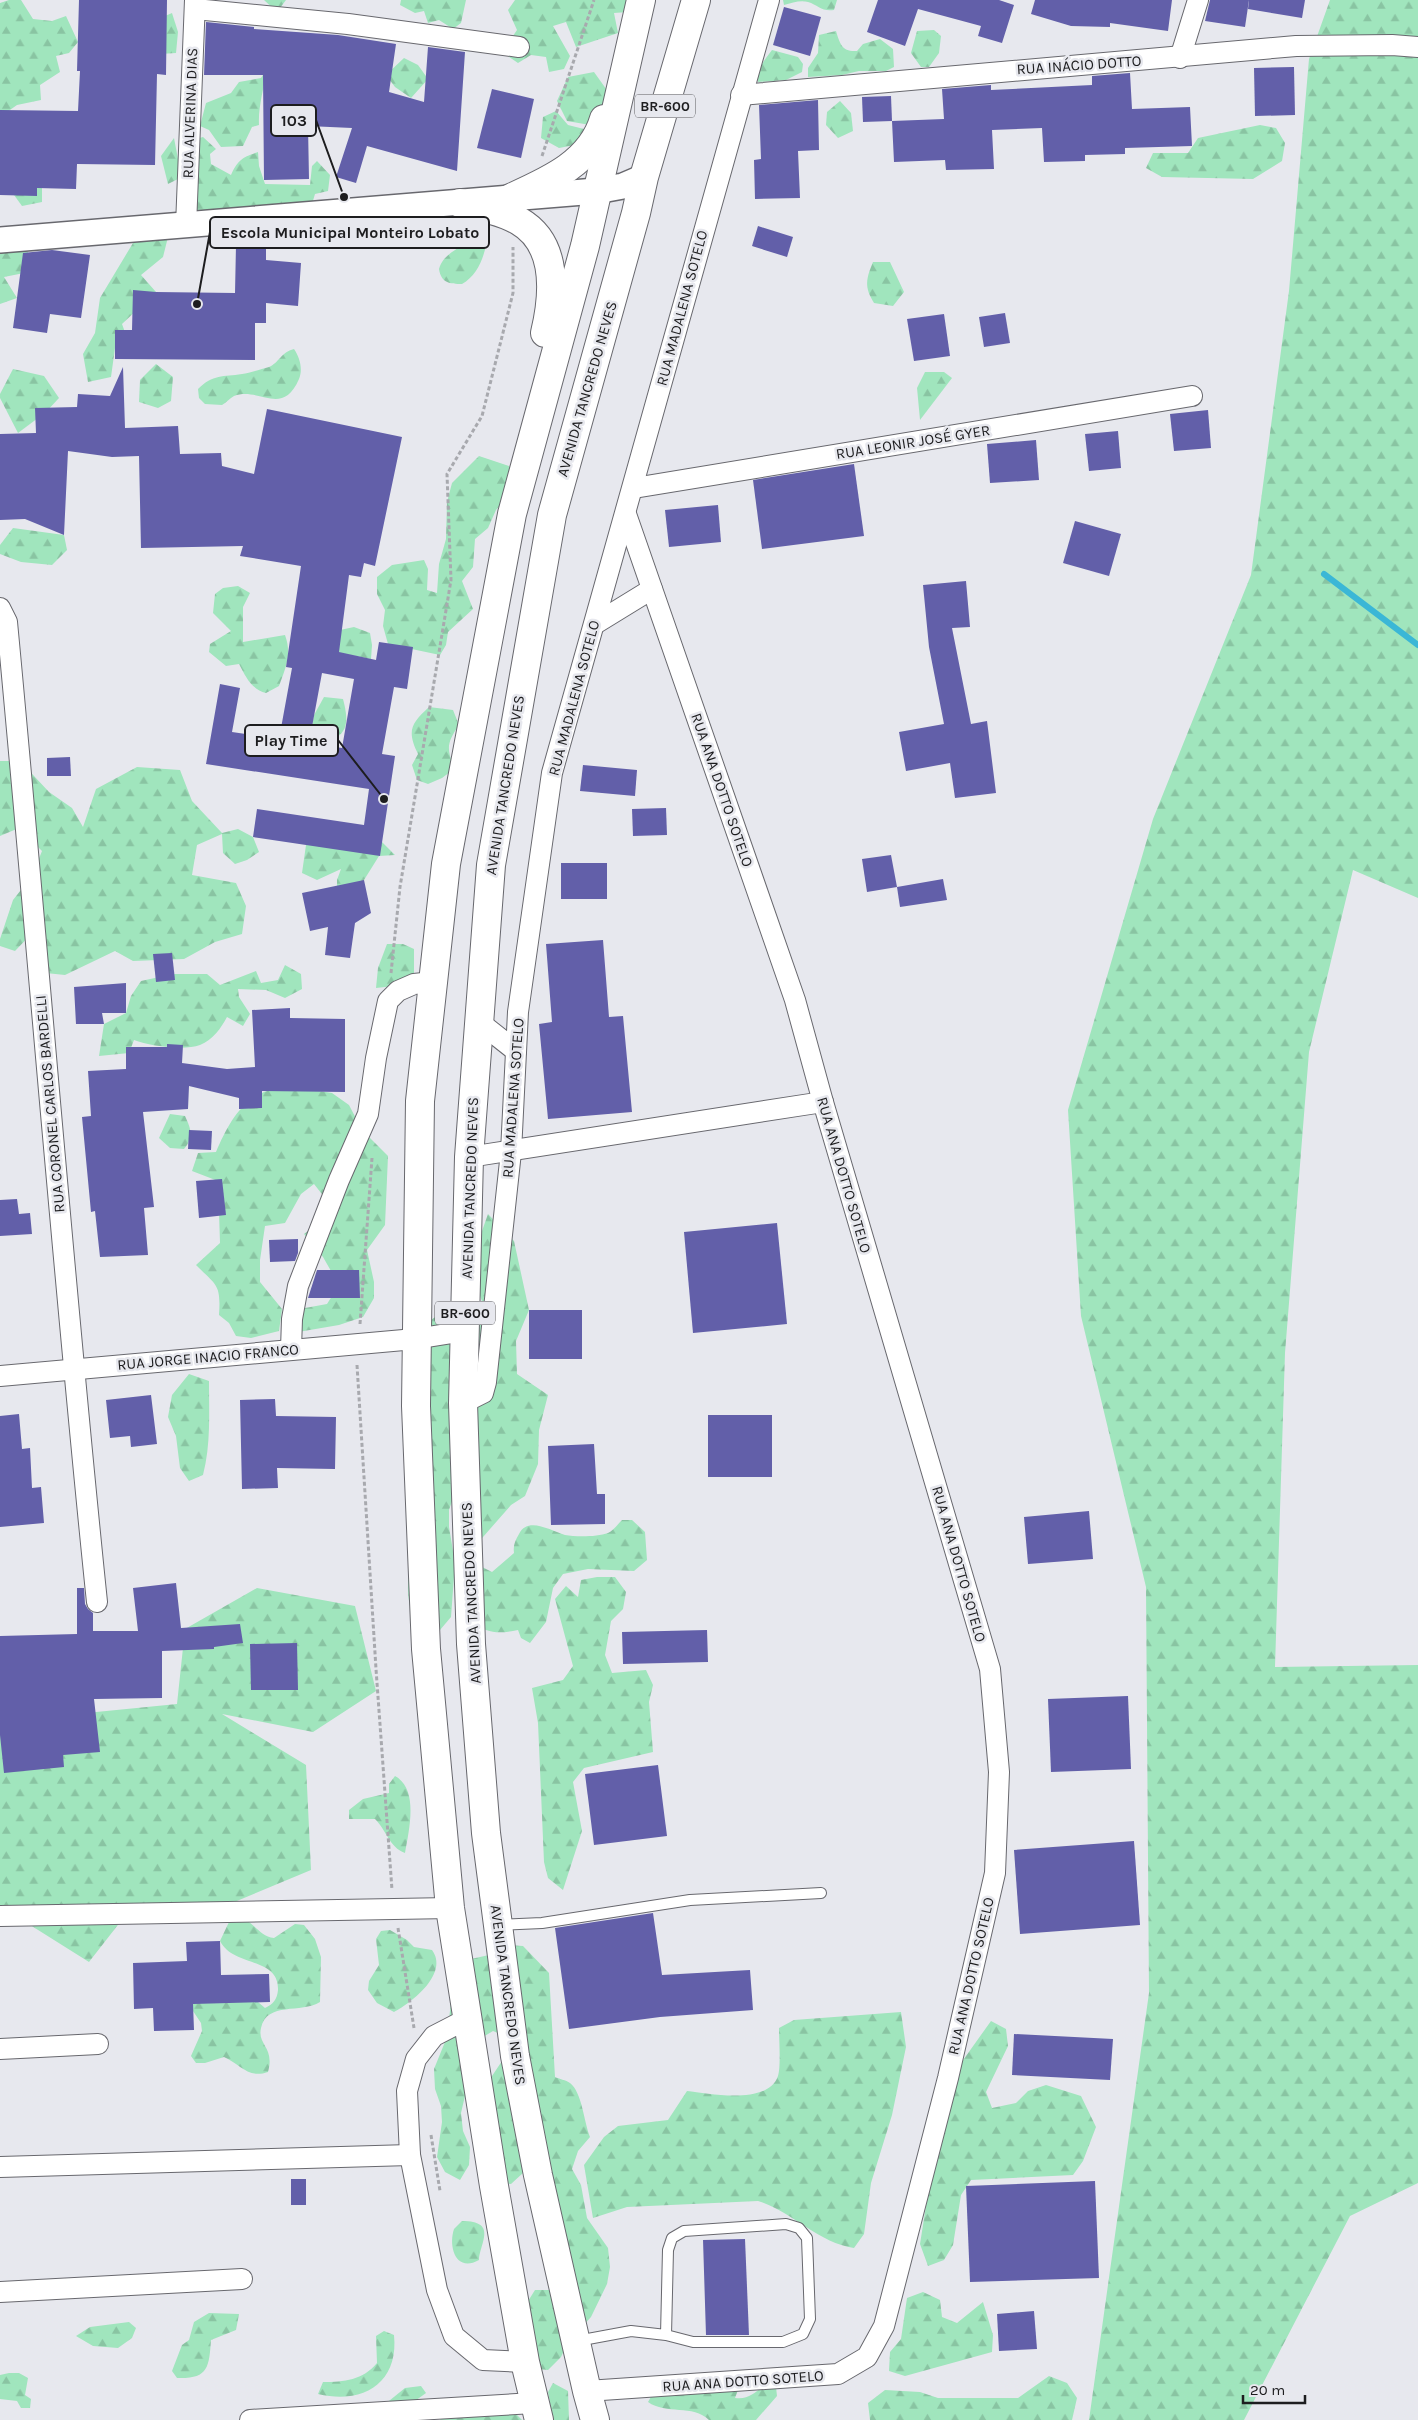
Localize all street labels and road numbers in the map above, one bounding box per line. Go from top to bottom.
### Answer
street label: RUA ALVERINA DIAS [179,47,201,179]
street label: RUA INÁCIO DOTTO [1016,52,1142,78]
road number: BR-600 [635,94,695,118]
street label: RUA MADALENA SOTELO [653,228,711,388]
street label: AVENIDA TANCREDO NEVES [553,299,621,479]
street label: RUA LEONIR JOSÉ GYER [835,421,991,463]
street label: RUA MADALENA SOTELO [545,618,603,778]
street label: AVENIDA TANCREDO NEVES [482,694,528,876]
street label: RUA ANA DOTTO SOTELO [687,711,757,869]
street label: RUA CORONEL CARLOS BARDELLI [32,995,68,1213]
street label: RUA MADALENA SOTELO [498,1017,528,1179]
street label: RUA ANA DOTTO SOTELO [813,1095,875,1255]
street label: AVENIDA TANCREDO NEVES [458,1097,482,1279]
road number: BR-600 [435,1302,495,1325]
street label: RUA JORGE INACIO FRANCO [116,1340,300,1374]
street label: RUA ANA DOTTO SOTELO [928,1484,990,1644]
street label: AVENIDA TANCREDO NEVES [457,1502,485,1684]
street label: RUA ANA DOTTO SOTELO [944,1895,998,2057]
street label: AVENIDA TANCREDO NEVES [486,1904,530,2086]
street label: RUA ANA DOTTO SOTELO [662,2366,824,2396]

